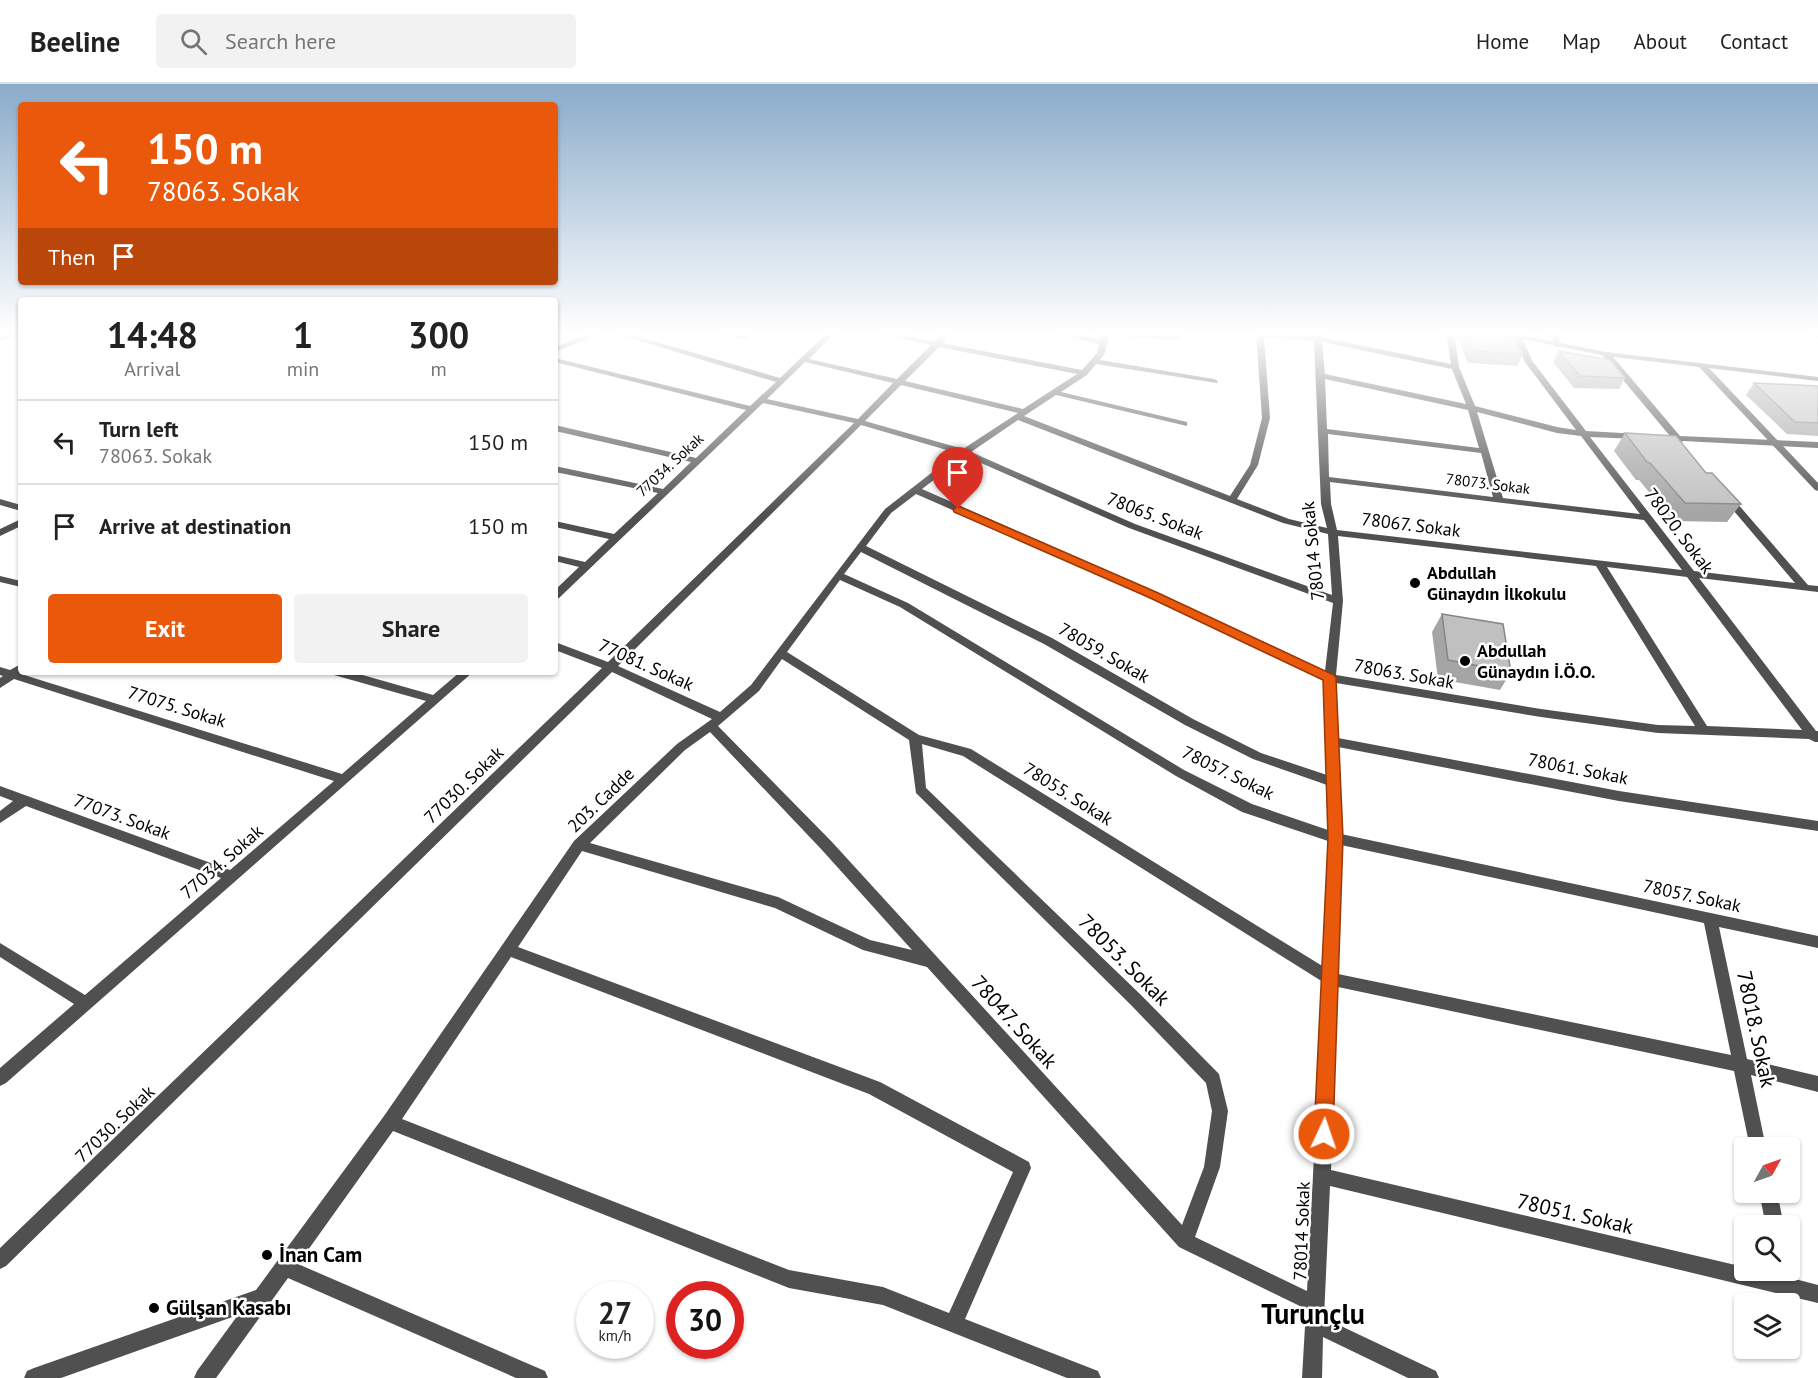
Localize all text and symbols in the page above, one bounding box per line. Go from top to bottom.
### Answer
search box [156,14,576,68]
text: Beeline [30,23,120,60]
icon: search [177,25,210,58]
text: Search here [225,27,336,55]
text: Home [1476,28,1529,55]
text: Map [1562,28,1601,55]
text: About [1634,28,1687,55]
text: Contact [1720,28,1788,55]
text: 150 m [147,121,263,176]
icon: left [48,126,126,204]
text: 78063. Sokak [147,174,300,208]
icon: arrive [107,240,140,273]
text: Then [48,243,95,271]
text: 14:48 [107,311,198,358]
text: 1 [293,311,313,358]
text: 300 [408,311,469,358]
text: Arrival [124,356,180,382]
text: min [287,356,319,382]
text: m [431,356,447,382]
text: Turn left [99,415,179,443]
icon: left [48,426,81,459]
text: 150 m [468,428,528,456]
street label: 77034. Sokak [632,428,708,500]
text: 78063. Sokak [99,443,212,469]
pin [932,447,983,509]
icon: arrive [941,456,974,489]
street label: 78073. Sokak [1445,469,1532,498]
street label: 78020. Sokak [1640,483,1719,579]
street label: 78065. Sokak [1104,487,1207,545]
street label: 78014 Sokak [1296,500,1329,602]
street label: 78067. Sokak [1360,507,1462,542]
icon: arrive [48,510,81,543]
text: Arrive at destination [99,512,291,540]
text: 150 m [468,512,528,540]
place label: Abdullah Günaydın İlkokulu [1427,561,1566,605]
marker: Abdullah Günaydın İlkokulu [1408,576,1422,590]
button: Exit [48,594,282,663]
button: Share [294,594,528,663]
street label: 78059. Sokak [1054,617,1154,688]
street label: 77081. Sokak [595,633,698,696]
place label: Abdullah Günaydın İ.Ö.O. [1477,639,1595,683]
street label: 78063. Sokak [1352,653,1457,694]
marker: Abdullah Günaydın İ.Ö.O. [1458,654,1472,668]
street label: 77075. Sokak [125,681,229,732]
street label: 78057. Sokak [1178,740,1278,805]
street label: 77030. Sokak [419,741,508,828]
street label: 78061. Sokak [1526,748,1631,790]
street label: 78055. Sokak [1019,757,1118,830]
street label: 203. Cadde [562,762,639,837]
street label: 77073. Sokak [70,788,174,845]
street label: 77034. Sokak [176,819,268,904]
street label: 78057. Sokak [1641,874,1744,917]
street label: 78053. Sokak [1073,908,1176,1011]
street label: 78018. Sokak [1731,968,1782,1090]
street label: 78047. Sokak [965,969,1063,1074]
street label: 77030. Sokak [70,1080,159,1167]
position arrow [1292,1102,1356,1166]
north arrow [1734,1137,1800,1203]
map controls [1734,1137,1800,1359]
street label: 78014 Sokak [1288,1181,1315,1281]
street label: 78051. Sokak [1514,1187,1636,1240]
button: search [1734,1215,1800,1281]
place label: İnan Cam [279,1241,362,1268]
marker: İnan Cam [260,1248,274,1262]
speed limit sign: 30 [666,1281,744,1359]
text: 27 [598,1293,632,1332]
button: layers [1734,1293,1800,1359]
place label: Gülşan Kasabı [166,1294,292,1321]
district label: Turunçlu [1261,1295,1365,1332]
marker: Gülşan Kasabı [147,1301,161,1315]
text: km/h [599,1326,631,1345]

